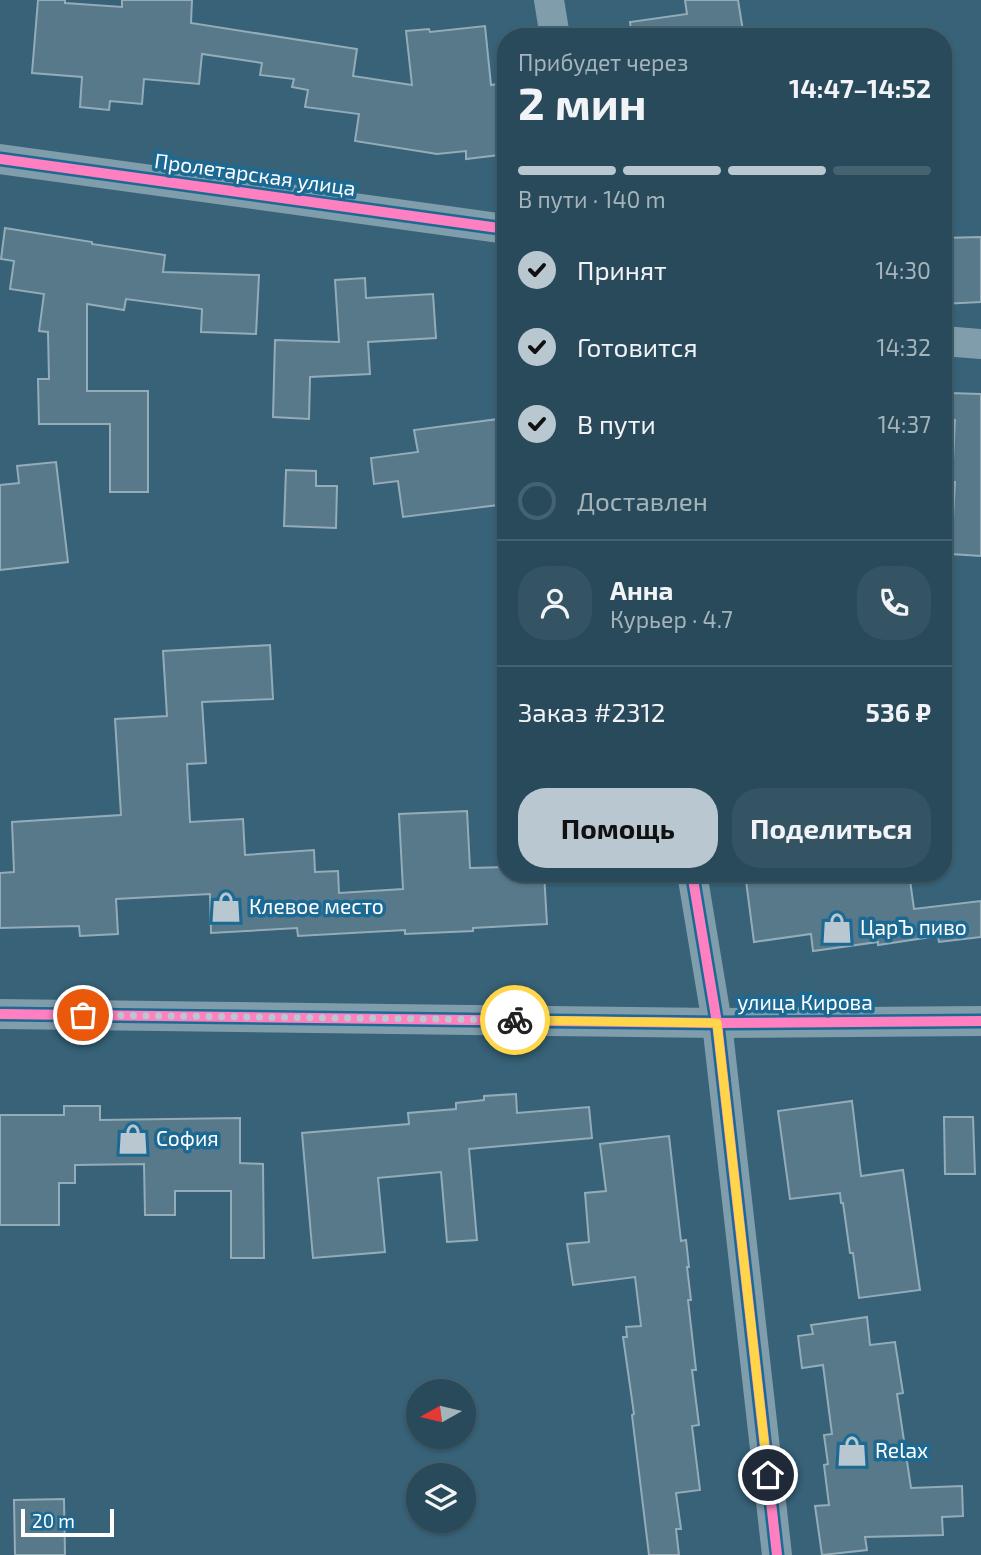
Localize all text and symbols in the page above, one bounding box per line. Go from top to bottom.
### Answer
text: Прибудет через [518,48,688,76]
text: 14:47–14:52 [789,72,931,103]
text: 2 мин [518,74,647,129]
street label: Пролетарская улица [153,147,357,201]
text: В пути · 140 m [518,185,666,213]
icon: check [518,251,556,289]
text: Принят [577,254,667,285]
text: 14:30 [876,256,931,284]
icon: check [518,328,556,366]
text: Готовится [577,331,698,362]
text: 14:32 [877,333,931,361]
icon: check [518,405,556,443]
text: В пути [577,408,656,439]
text: 14:37 [878,410,931,438]
text: Доставлен [577,485,708,516]
button: person [518,566,592,640]
button: phone [857,566,931,640]
text: Анна [610,574,673,605]
text: Курьер · 4.7 [610,605,733,633]
text: Заказ #2312 [518,696,665,727]
text: 536 ₽ [866,696,931,727]
button: Помощь [518,788,718,868]
button: Поделиться [732,788,931,868]
shop icon: Клевое место [209,890,243,924]
place label: Клевое место [249,893,384,918]
shop icon: ЦарЪ пиво [820,911,854,945]
place label: ЦарЪ пиво [860,914,967,939]
pin [53,985,113,1045]
courier [480,985,550,1055]
street label: улица Кирова [737,989,873,1015]
icon: bag [64,996,102,1034]
icon: bike [496,1001,534,1039]
shop icon: София [116,1122,150,1156]
place label: София [156,1125,219,1150]
north arrow [406,1379,476,1449]
map controls [406,1379,476,1533]
shop icon: Relax [835,1434,869,1468]
place label: Relax [875,1437,928,1462]
pin [738,1445,798,1505]
icon: home [749,1456,787,1494]
button: layers [406,1463,476,1533]
scale bar [21,1506,114,1538]
text: 20 m [32,1509,75,1532]

